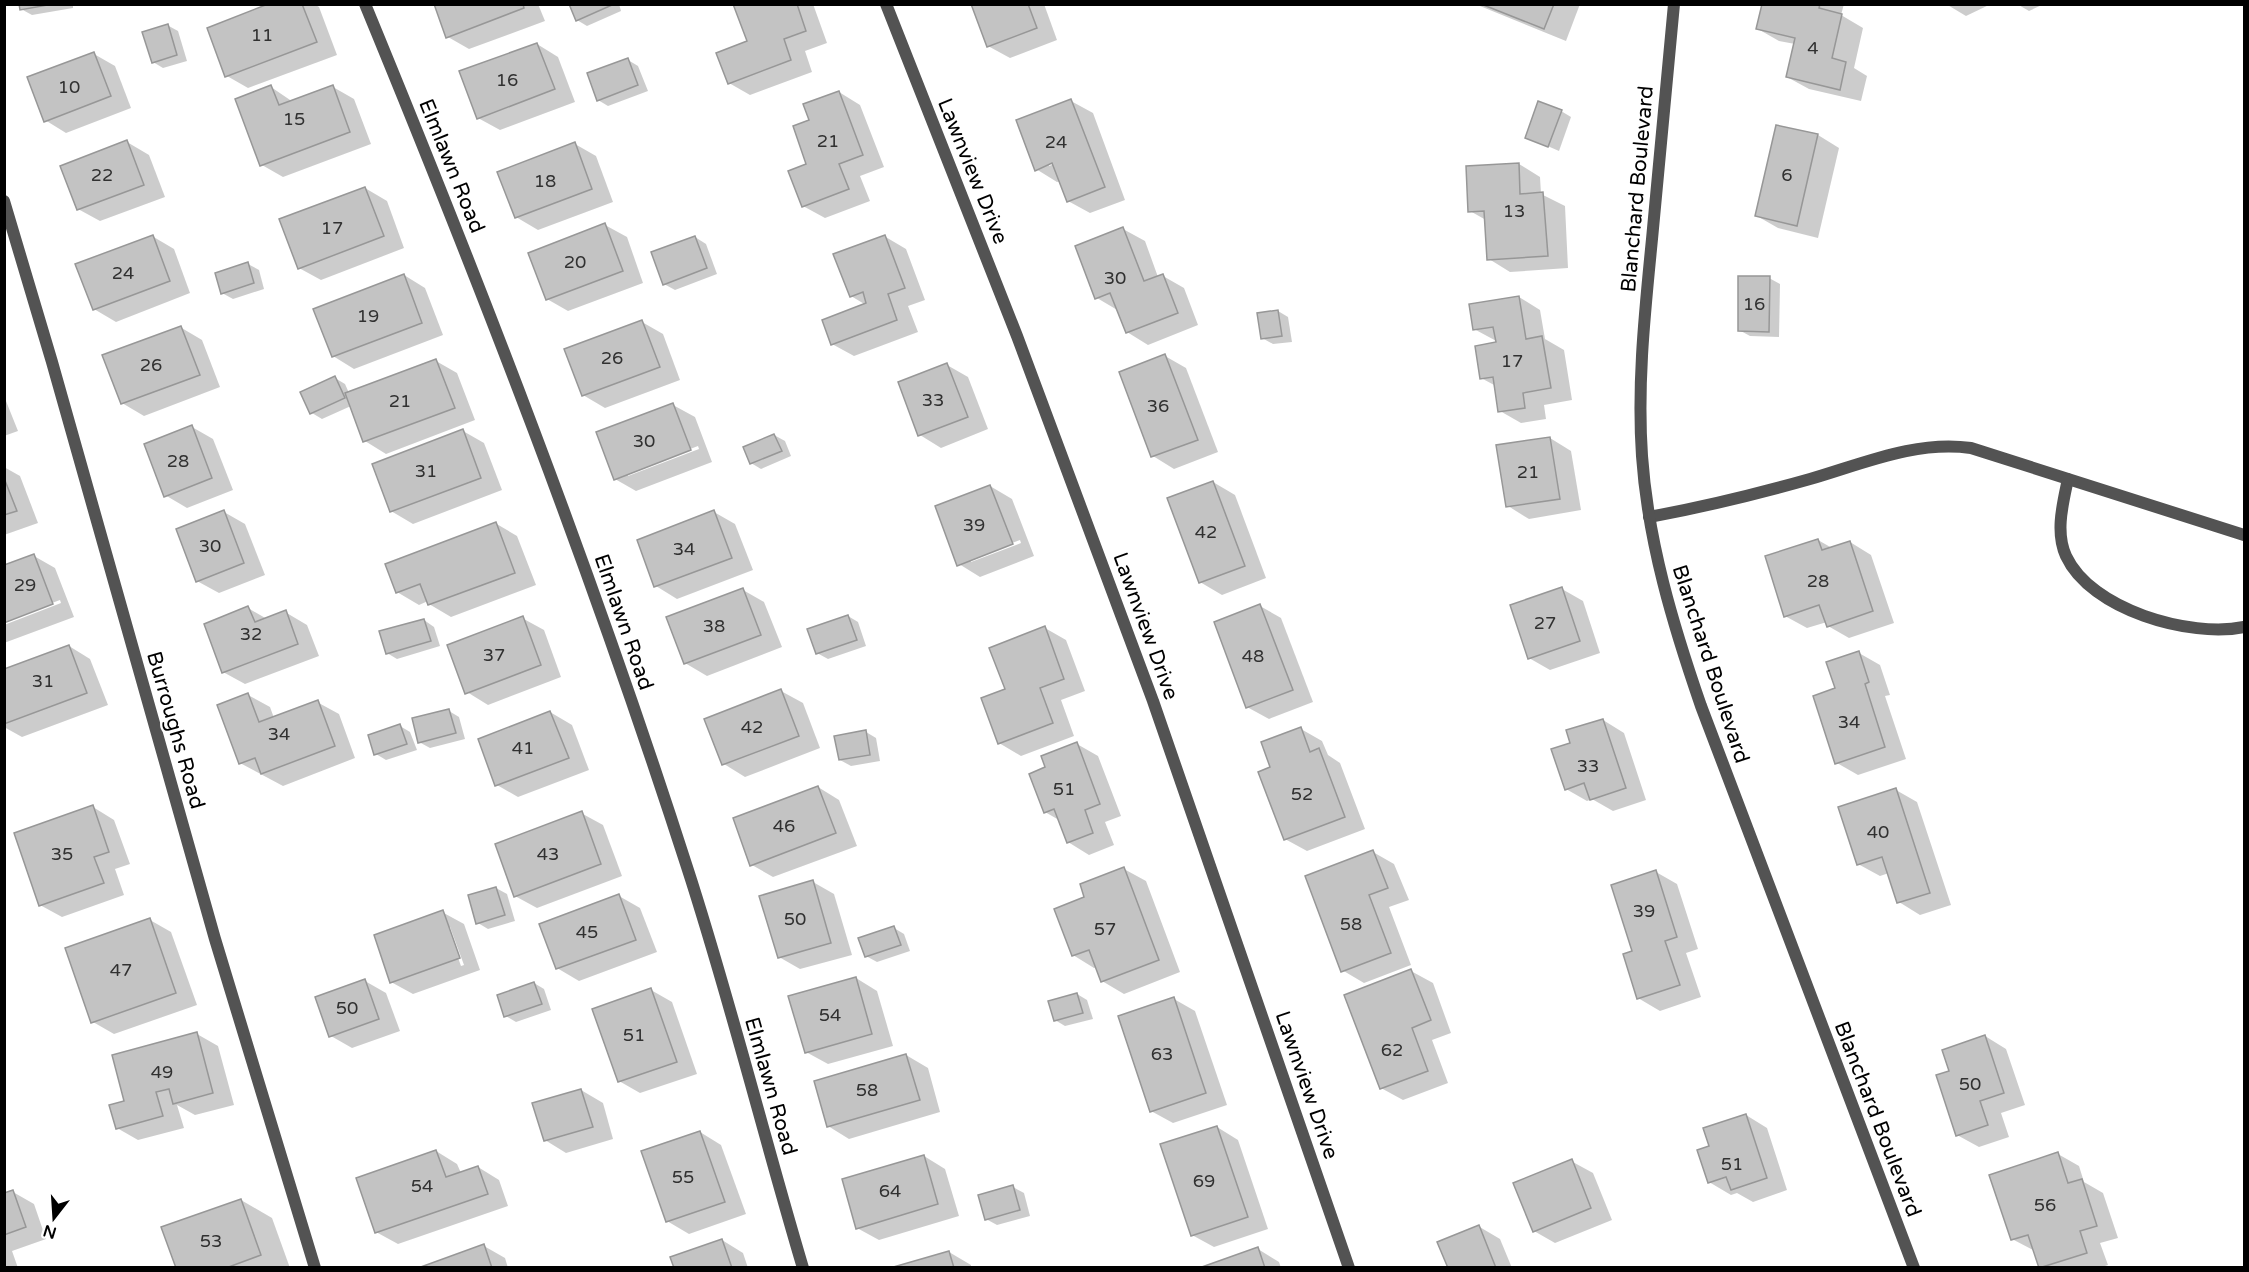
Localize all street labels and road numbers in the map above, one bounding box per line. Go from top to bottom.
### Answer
street label: Blanchard Boulevard [1616,85,1659,293]
street label: Elmlawn Road [413,95,490,237]
street label: Lawnview Drive [932,95,1013,248]
street label: Lawnview Drive [1107,549,1184,703]
street label: Elmlawn Road [589,551,659,694]
street label: Blanchard Boulevard [1667,562,1754,767]
street label: Burroughs Road [141,648,210,812]
street label: Lawnview Drive [1269,1008,1344,1163]
street label: Elmlawn Road [739,1014,802,1158]
street label: Blanchard Boulevard [1829,1018,1926,1220]

